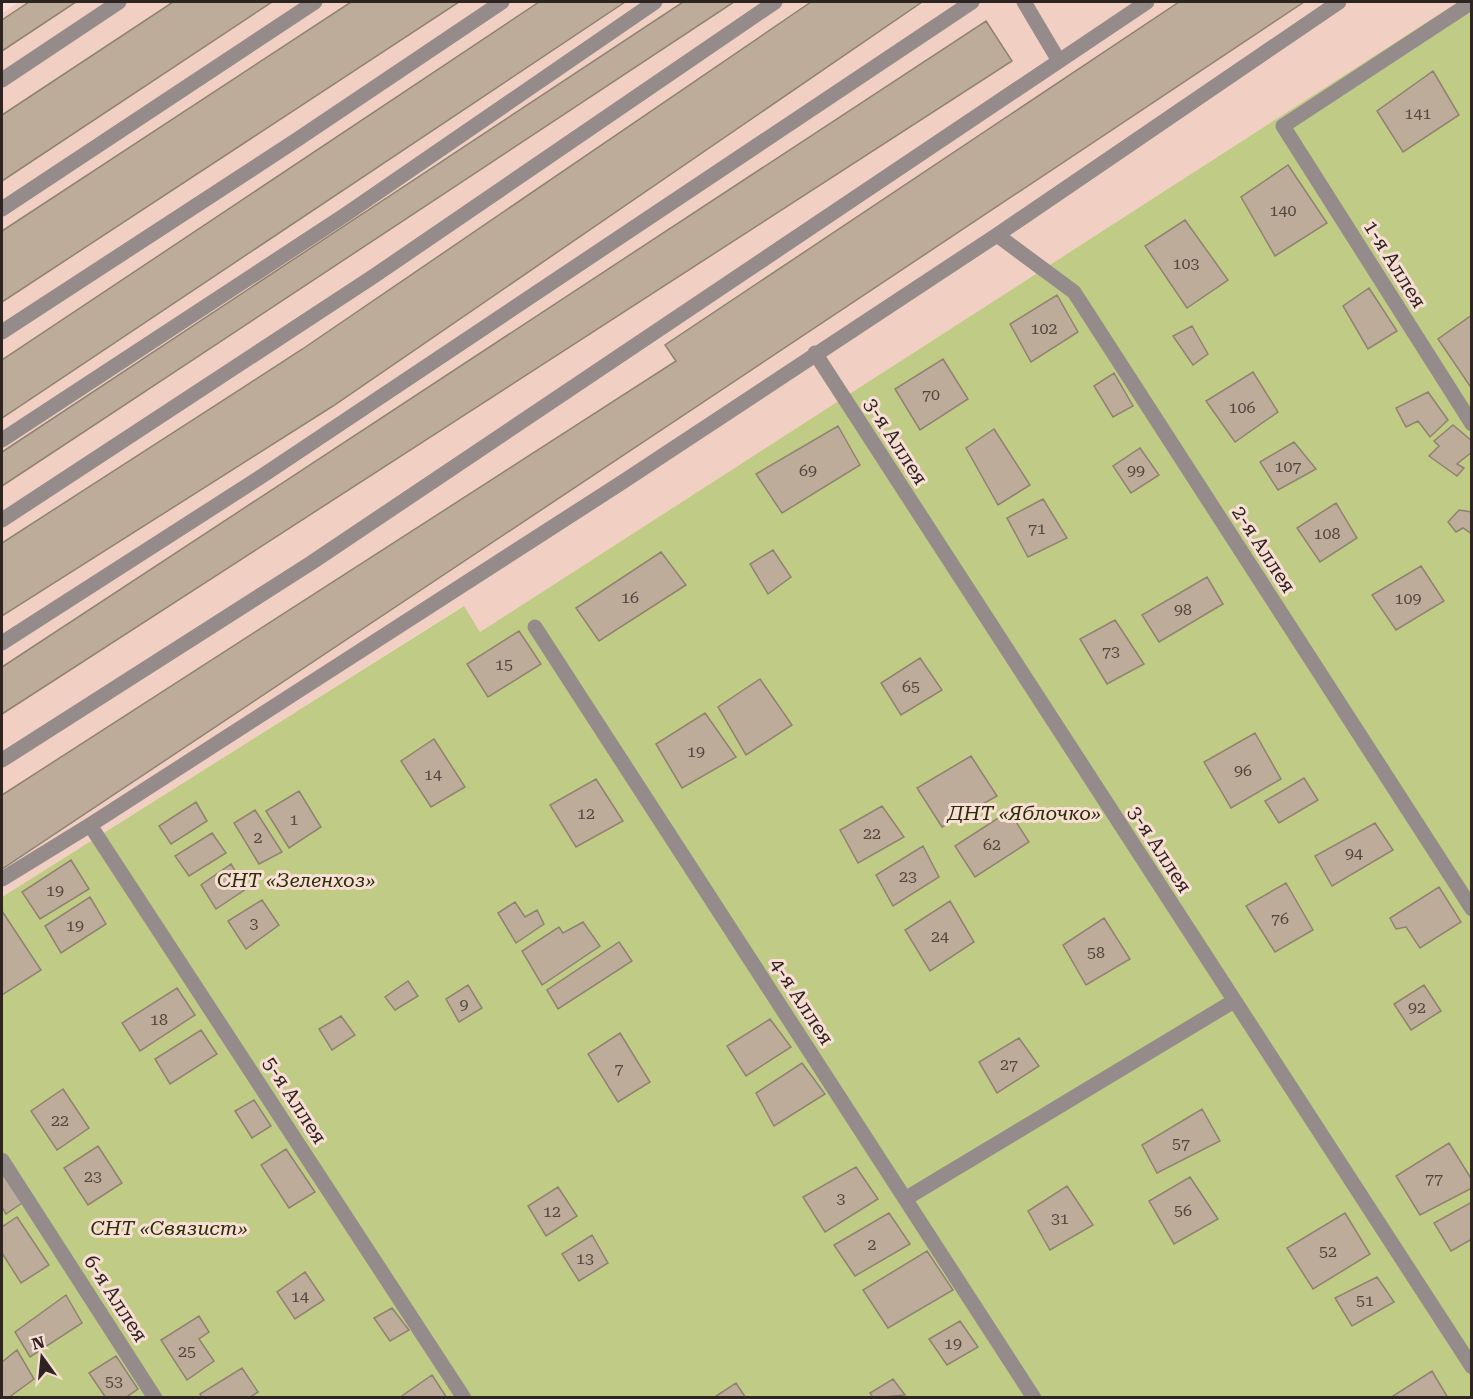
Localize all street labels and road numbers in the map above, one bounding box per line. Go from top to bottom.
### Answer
street label: 1-я Аллея [1359,216,1431,312]
street label: 3-я Аллея [859,393,933,489]
street label: 2-я Аллея [1227,501,1301,597]
street label: 3-я Аллея [1123,801,1197,897]
street label: 4-я Аллея [765,953,839,1049]
street label: 5-я Аллея [258,1052,332,1148]
street label: 6-я Аллея [79,1250,153,1346]

